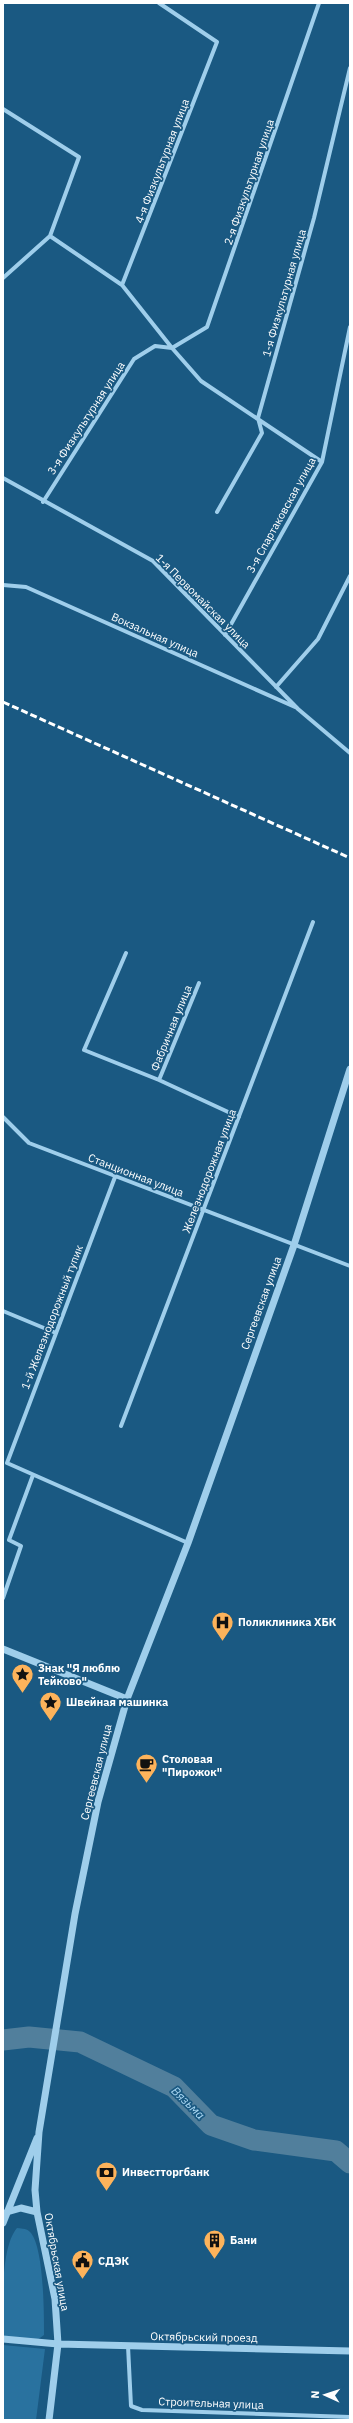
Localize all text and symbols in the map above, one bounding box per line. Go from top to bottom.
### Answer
street label: 4-я Физкультурная улица [132,97,192,225]
street label: 2-я Физкультурная улица [221,117,277,247]
street label: 1-я Физкультурная улица [259,228,309,358]
street label: 3-я Физкультурная улица [44,359,128,477]
street label: 3-я Спартаковская улица [243,455,319,575]
street label: 1-я Первомайская улица [153,551,253,651]
street label: Вокзальная улица [109,609,201,661]
street label: Фабричная улица [147,983,195,1073]
street label: Железнодорожная улица [179,1107,239,1235]
street label: Станционная улица [86,1150,186,1200]
street label: 1-й Железнодорожный тупик [18,1243,86,1391]
street label: Сергеевская улица [238,1254,284,1352]
hospital icon: Поликлиника ХБК [209,1609,235,1642]
place label: Поликлиника ХБК [238,1615,336,1629]
place icon: Знак "Я люблю Тейково" [9,1661,35,1694]
place label: Знак "Я люблю Тейково" [38,1661,120,1688]
place icon: Швейная машинка [38,1689,64,1722]
place label: Швейная машинка [66,1695,168,1709]
street label: Сергеевская улица [77,1722,115,1821]
cafe icon: Столовая "Пирожок" [134,1752,160,1785]
place label: Столовая "Пирожок" [162,1752,222,1779]
water label: Вязьма [169,2083,208,2122]
bank icon: Инвестторгбанк [93,2159,119,2192]
place label: Инвестторгбанк [122,2165,210,2179]
street label: Октябрьская улица [41,2212,73,2312]
building icon: Бани [202,2227,228,2260]
place label: Бани [230,2233,257,2247]
public building icon: СДЭК [70,2248,96,2281]
place label: СДЭК [98,2254,129,2268]
street label: Октябрьский проезд [150,2329,258,2345]
north arrow [305,2375,345,2415]
text: N [308,2390,322,2399]
street label: Строительная улица [158,2394,264,2412]

